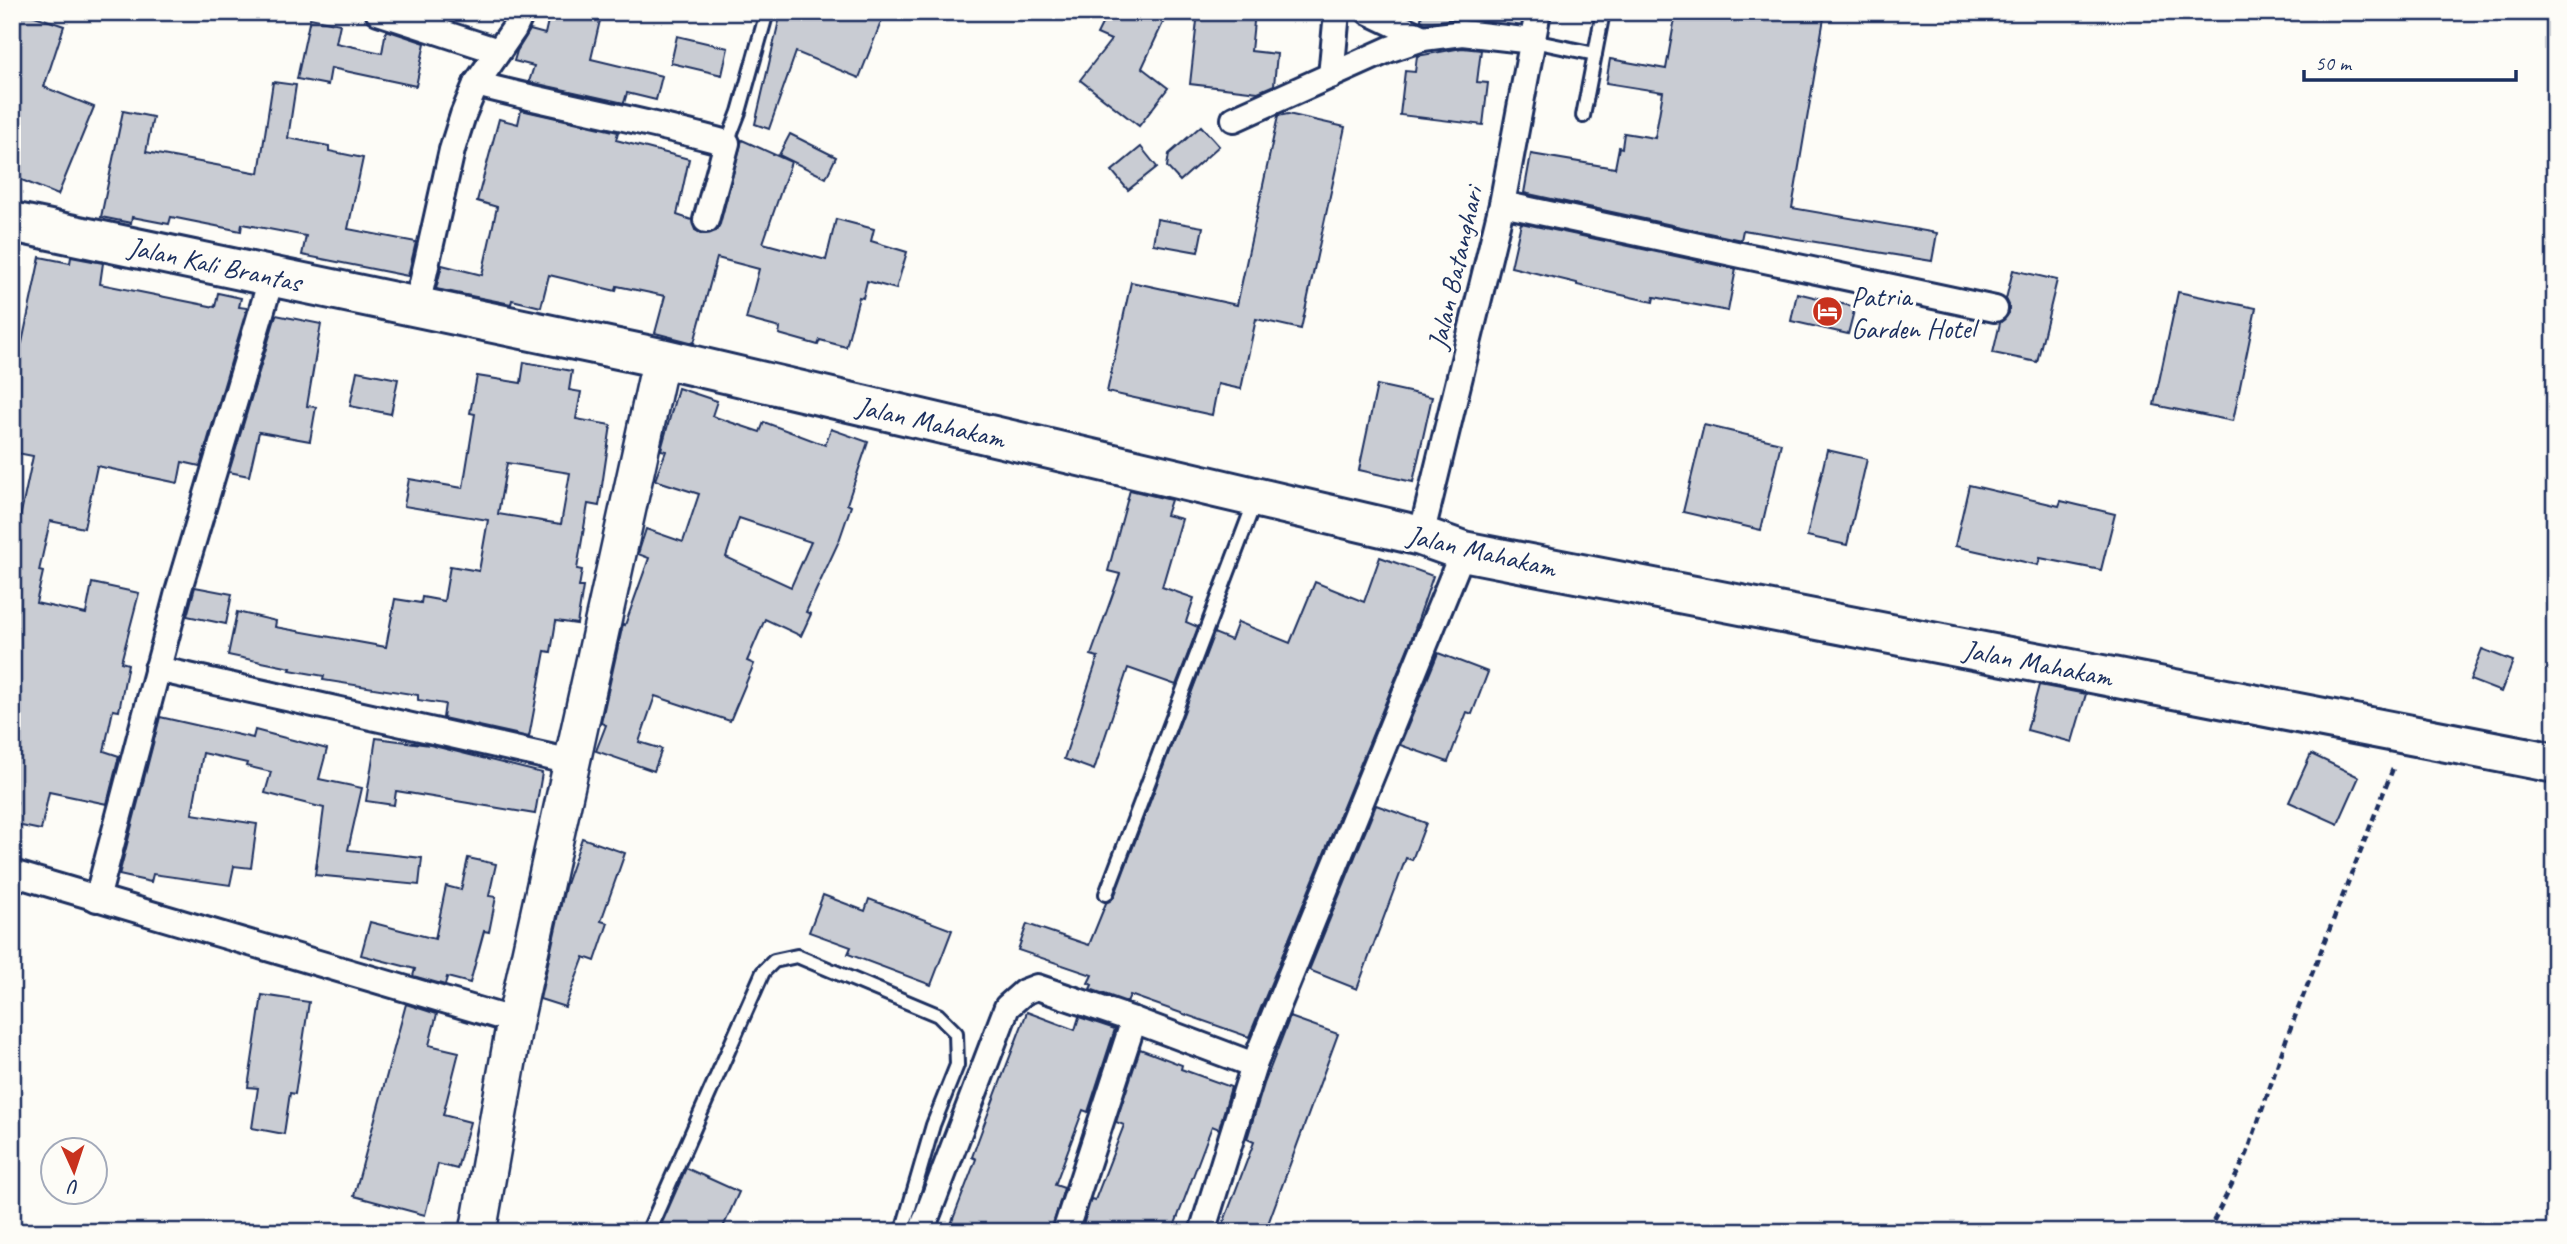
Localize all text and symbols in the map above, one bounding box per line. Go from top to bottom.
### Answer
scale bar [2304,38,2516,82]
text: 50 m [2315,50,2353,76]
street label: Jalan Batanghari [1419,180,1491,354]
street label: Jalan Kali Brantas [124,228,307,300]
place label: Patria Garden Hotel [1851,279,1980,346]
hotel icon: Patria Garden Hotel [1811,295,1845,329]
street label: Jalan Mahakam [852,388,1010,456]
street label: Jalan Mahakam [1403,517,1561,585]
street label: Jalan Mahakam [1959,631,2117,695]
north arrow [38,1136,108,1206]
text: U [66,1175,80,1199]

